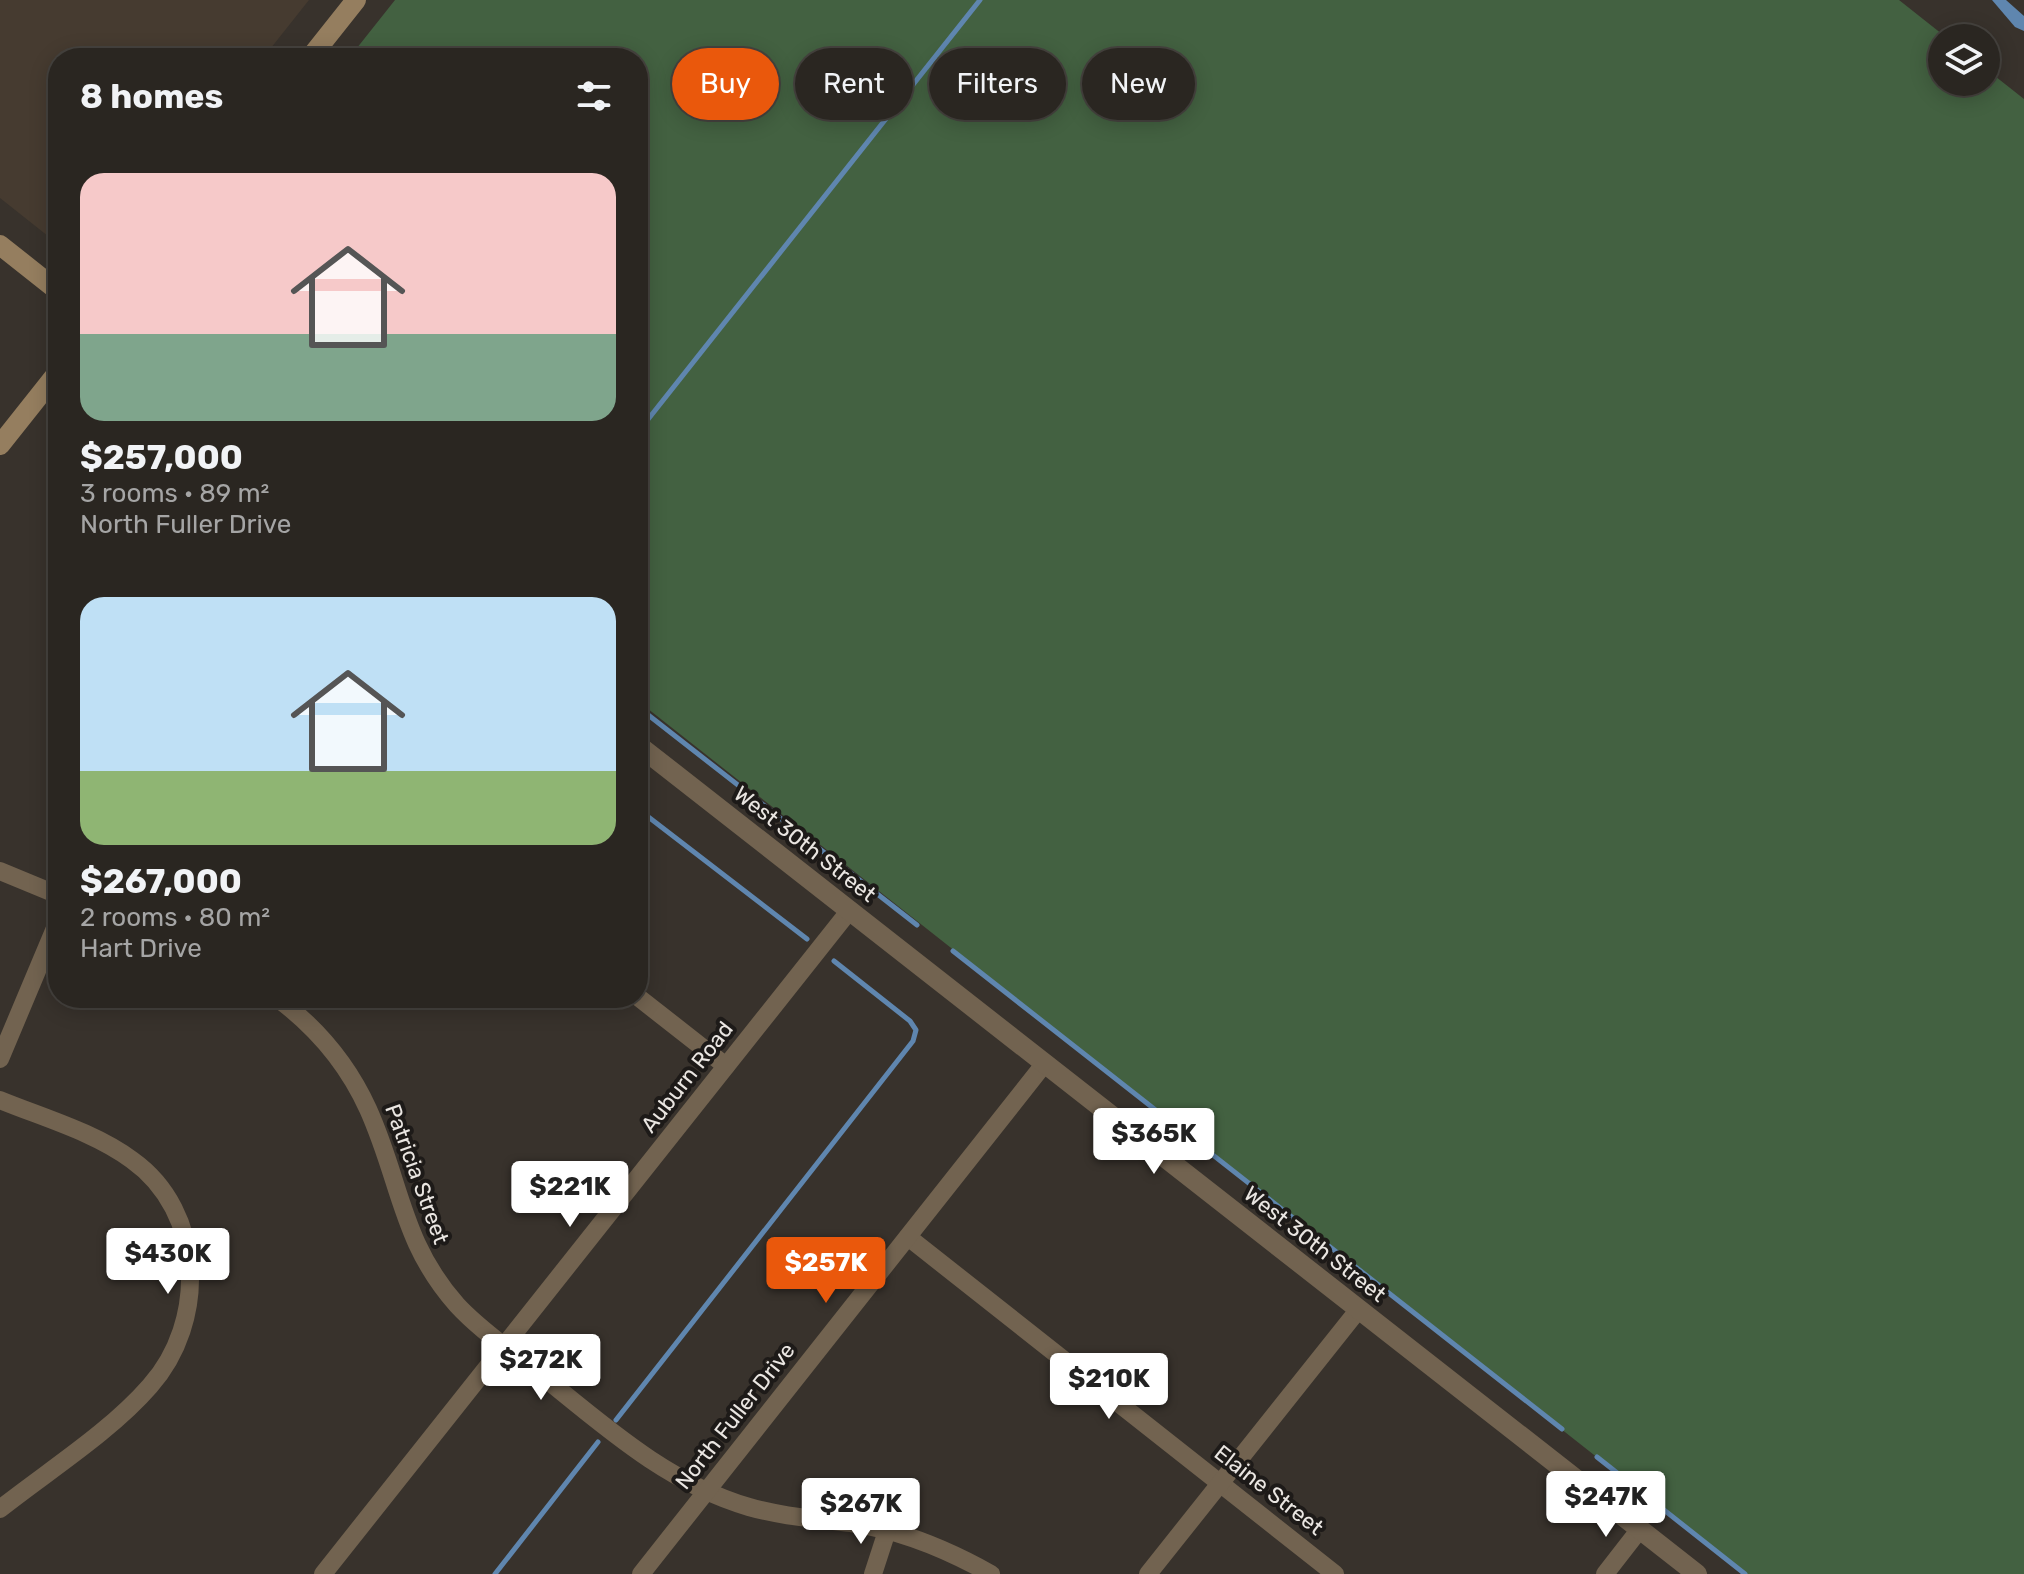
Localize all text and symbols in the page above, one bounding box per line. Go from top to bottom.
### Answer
map controls [1928,24,2000,96]
button: layers [1928,24,2000,96]
chip: Buy [672,48,779,120]
chip: Rent [795,48,913,120]
chip: Filters [929,48,1066,120]
chip: New [1082,48,1195,120]
icon: filters [572,74,616,118]
text: 8 homes [80,76,223,117]
icon: home [276,225,420,369]
text: $257,000 [80,437,243,478]
text: 3 rooms · 89 m² [80,478,269,509]
text: North Fuller Drive [80,509,291,540]
icon: home [276,649,420,793]
street label: West 30th Street [729,780,882,908]
text: $267,000 [80,861,242,902]
text: 2 rooms · 80 m² [80,902,270,933]
text: Hart Drive [80,933,202,964]
street label: Auburn Road [635,1016,739,1138]
street label: Patricia Street [379,1100,455,1248]
pin: $365K [1098,1108,1210,1176]
text: $365K [1111,1118,1197,1149]
pin: $221K [514,1161,626,1229]
text: $221K [529,1171,611,1202]
street label: West 30th Street [1239,1180,1392,1308]
pin: $430K [112,1228,224,1296]
pin: $257K [770,1237,882,1305]
text: $430K [124,1238,212,1269]
text: $257K [784,1247,868,1278]
pin: $272K [485,1334,597,1402]
street label: North Fuller Drive [669,1337,801,1495]
text: $272K [499,1344,583,1375]
pin: $210K [1053,1353,1165,1421]
text: $210K [1068,1363,1150,1394]
street label: Elaine Street [1209,1439,1329,1541]
pin: $247K [1550,1471,1662,1539]
pin: $267K [805,1478,917,1546]
text: $247K [1564,1481,1648,1512]
text: $267K [820,1488,902,1519]

